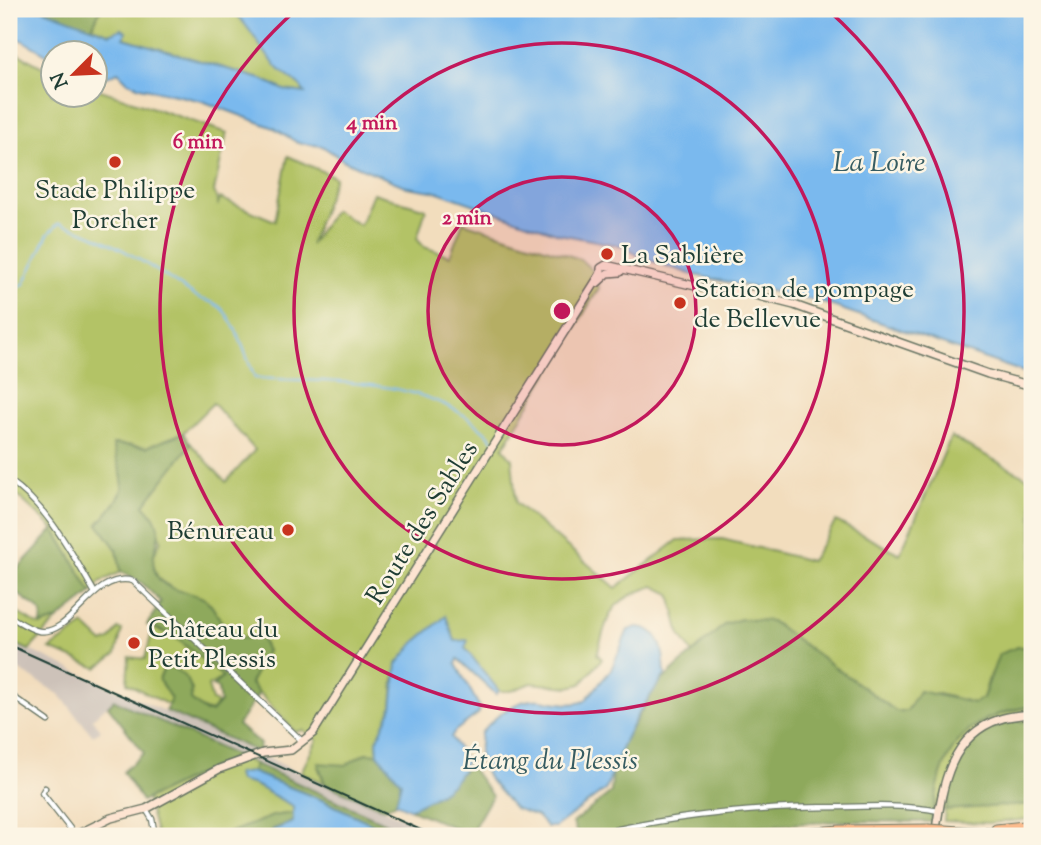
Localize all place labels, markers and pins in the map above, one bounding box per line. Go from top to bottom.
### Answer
marker: Stade Philippe Porcher [107,154,123,170]
place label: Stade Philippe Porcher [35,173,195,240]
place label: La Sablière [621,238,744,275]
marker: La Sablière [599,246,615,262]
place label: Station de pompage de Bellevue [694,272,914,339]
marker: Station de pompage de Bellevue [672,295,688,311]
centre of rings [550,299,574,323]
place label: Bénureau [167,514,274,551]
marker: Bénureau [280,522,296,538]
place label: Château du Petit Plessis [148,612,279,679]
marker: Château du Petit Plessis [126,635,142,651]

